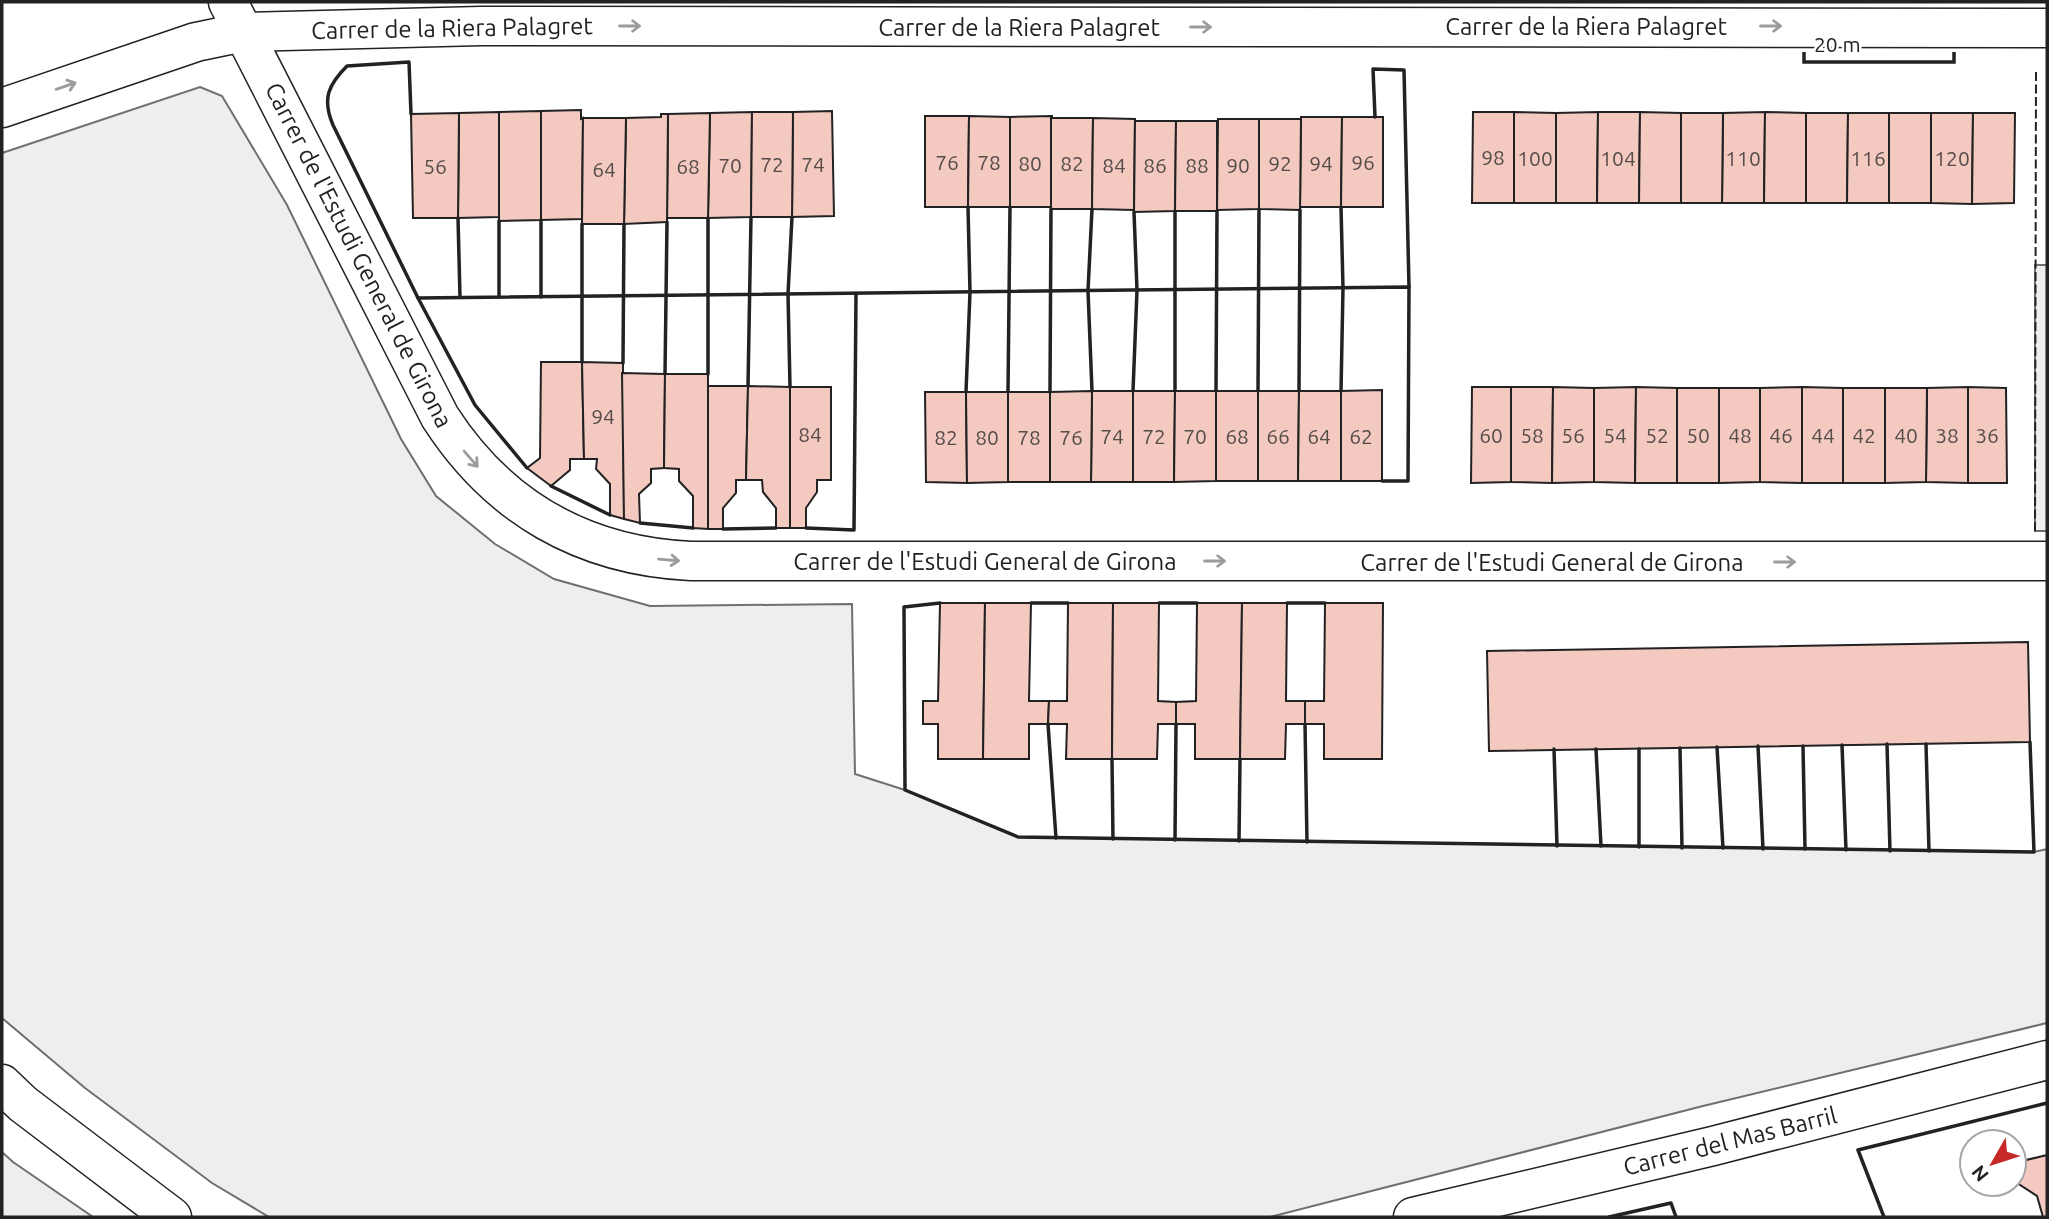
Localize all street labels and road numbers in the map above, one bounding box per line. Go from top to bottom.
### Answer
street label: Carrer de la Riera Palagret [311,12,594,44]
street label: Carrer de la Riera Palagret [1445,13,1727,40]
street label: Carrer de la Riera Palagret [878,14,1160,41]
street label: Carrer de l'Estudi General de Girona [260,78,458,432]
street label: Carrer de l'Estudi General de Girona [793,548,1177,575]
street label: Carrer de l'Estudi General de Girona [1360,549,1744,576]
street label: Carrer del Mas Barril [1620,1101,1840,1181]

